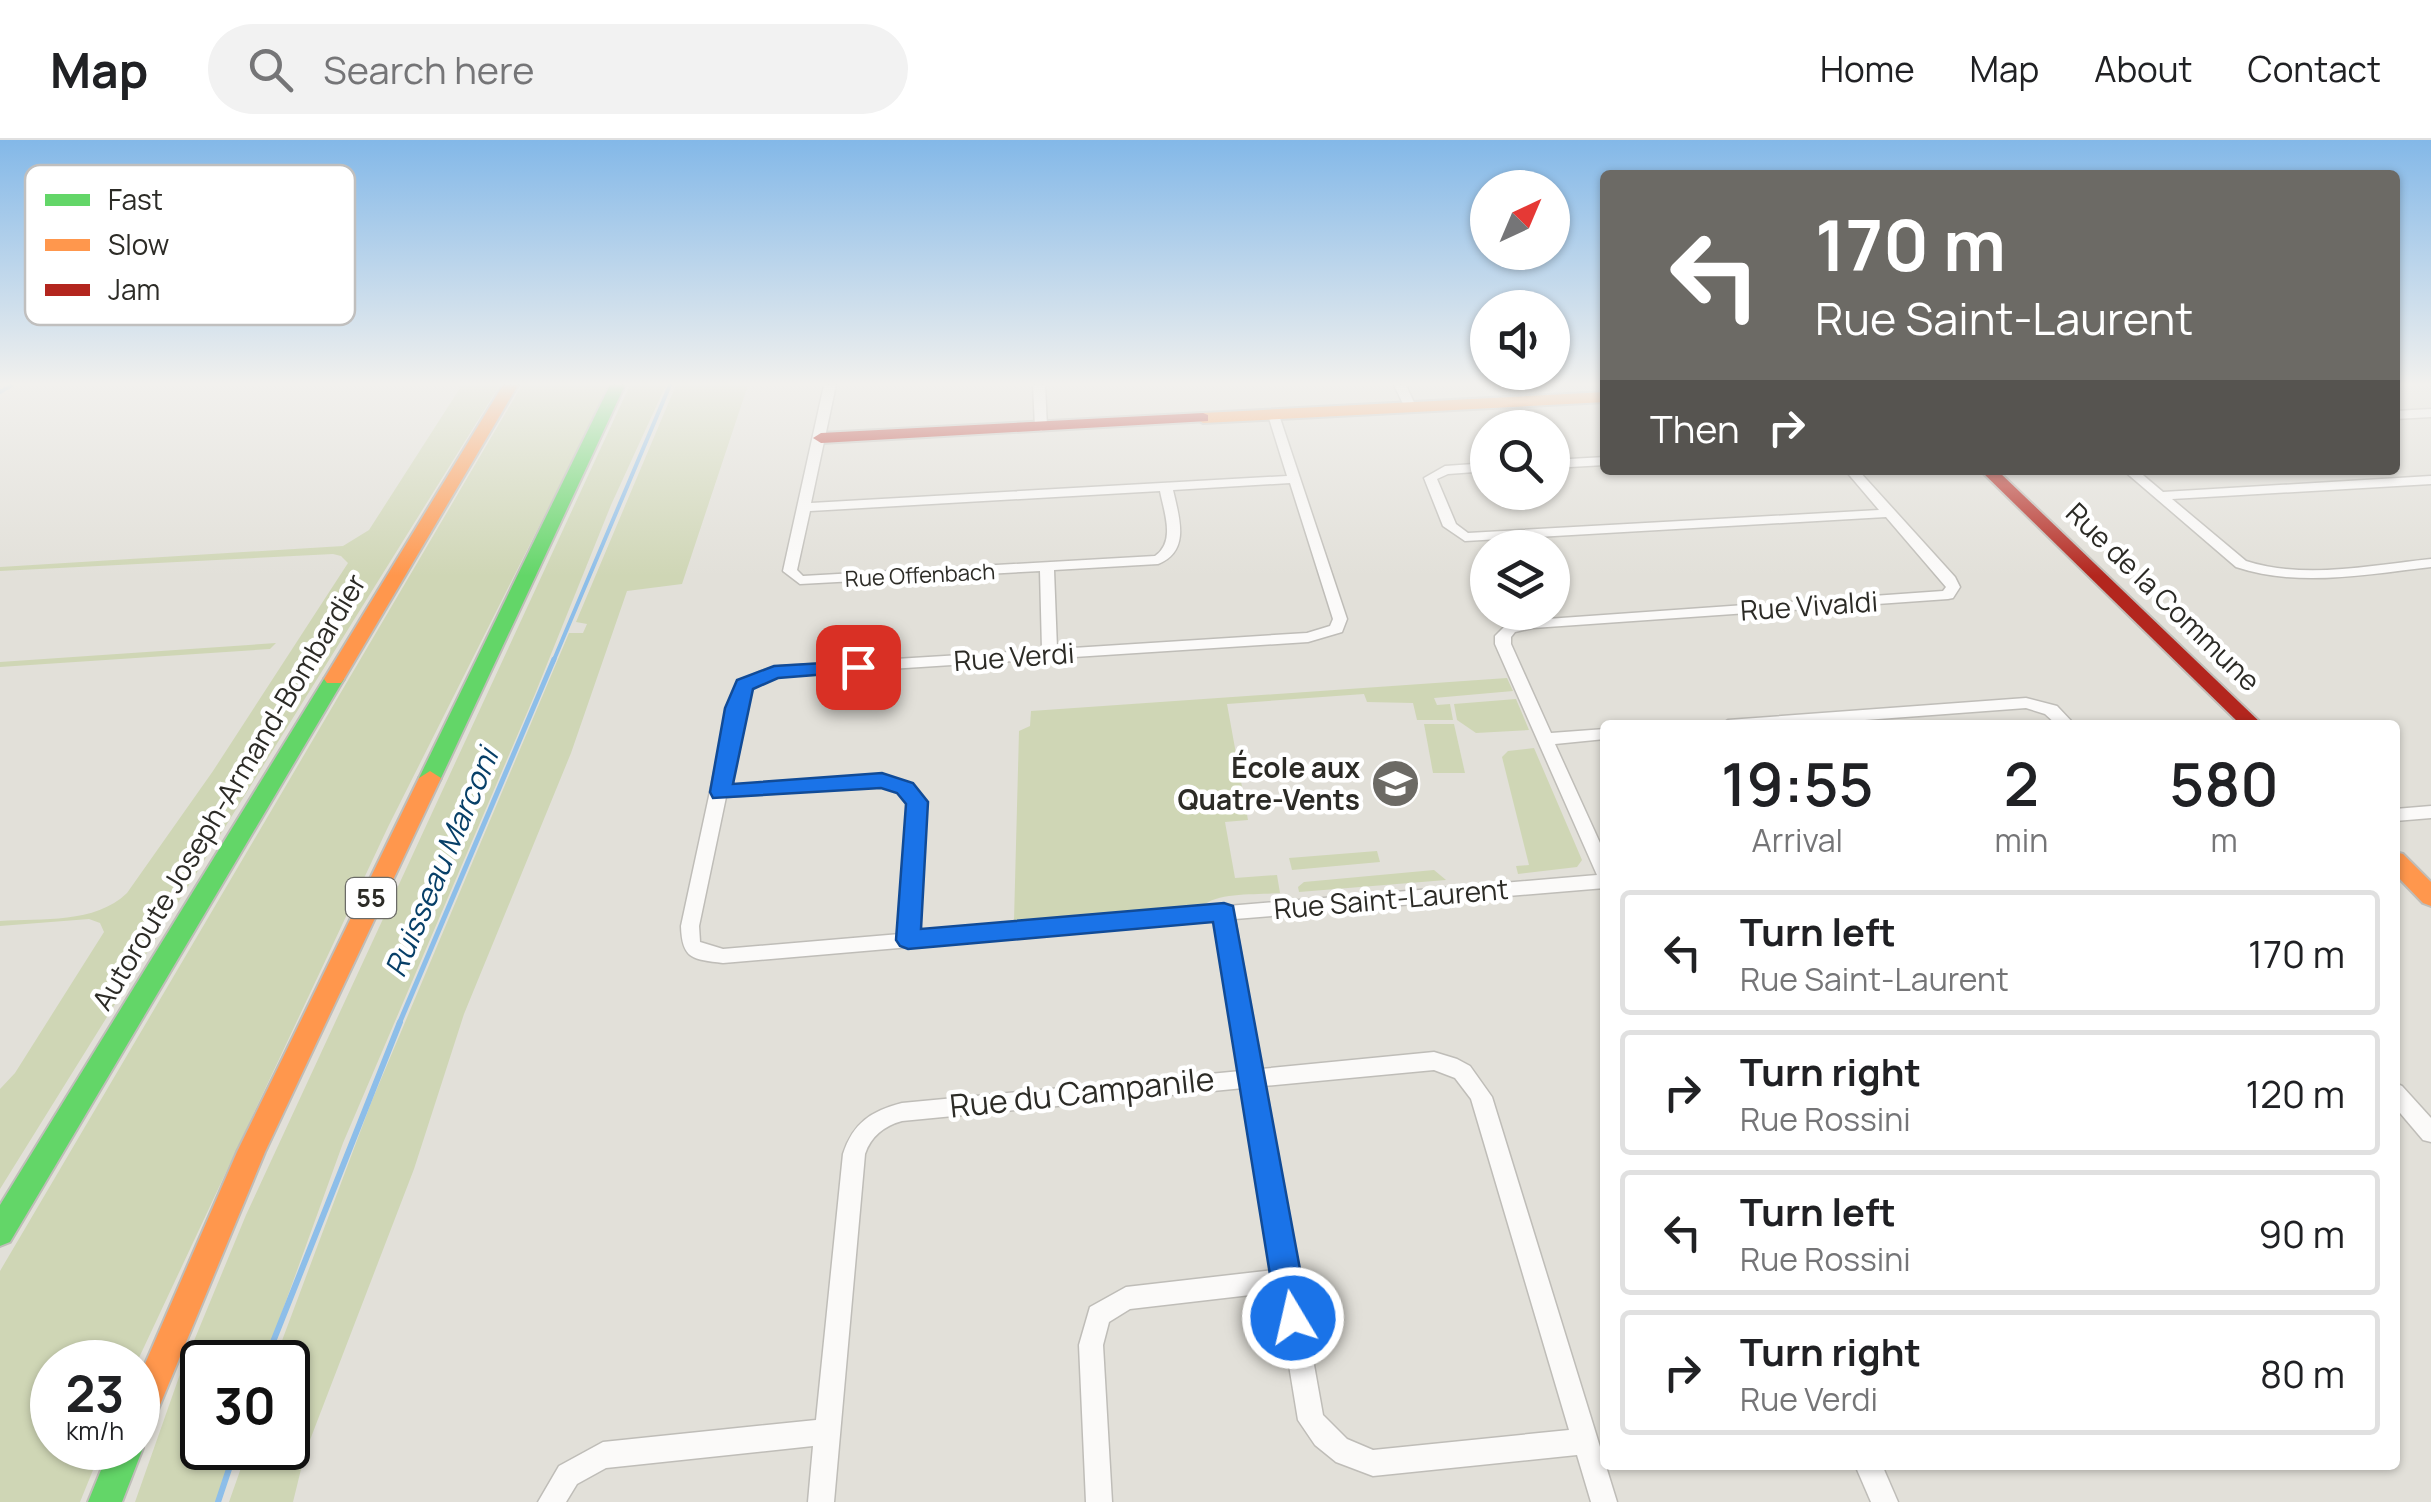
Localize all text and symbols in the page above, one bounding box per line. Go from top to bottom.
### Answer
search box [208,24,908,114]
text: Map [50,37,148,102]
icon: search [243,42,298,97]
text: Search here [323,43,534,95]
text: Home [1820,45,1915,93]
text: Map [1970,45,2039,93]
text: About [2094,45,2193,93]
text: Contact [2248,45,2381,93]
legend [25,165,355,325]
north arrow [1470,170,1570,270]
map controls [1470,170,1570,630]
text: Fast [108,180,163,218]
text: 170 m [1815,196,2006,292]
icon: left [1650,210,1780,340]
text: Slow [108,225,169,263]
text: Jam [108,270,160,308]
text: Rue Saint-Laurent [1815,287,2193,349]
button: sound [1470,290,1570,390]
icon: right [1759,400,1814,455]
text: Then [1650,402,1739,454]
button: search [1470,410,1570,510]
street label: Rue de la Commune [2058,494,2269,699]
button: layers [1470,530,1570,630]
street label: Rue Offenbach [844,556,996,594]
street label: Autoroute Joseph-Armand-Bombardier [82,566,374,1017]
street label: Rue Vivaldi [1739,581,1879,629]
pin [816,625,901,710]
street label: Rue Verdi [952,633,1075,679]
icon: arrive [831,640,886,695]
water label: Ruisseau Marconi [374,738,509,983]
text: 19:55 [1721,742,1873,824]
text: 2 [2004,742,2039,824]
text: 580 [2169,742,2279,824]
place label: École aux Quatre-Vents [1178,748,1360,818]
school or university icon: École aux Quatre-Vents [1369,758,1421,810]
text: Arrival [1752,818,1843,862]
text: min [1995,818,2048,862]
text: m [2211,818,2238,862]
street label: Rue Saint-Laurent [1272,869,1510,927]
road number: 55 [346,878,396,918]
text: Turn left [1740,905,1896,957]
icon: left [1655,925,1710,980]
text: 170 m [2248,927,2345,979]
text: Rue Saint-Laurent [1740,957,2009,1001]
text: Turn right [1740,1045,1921,1097]
street label: Rue du Campanile [947,1056,1216,1128]
icon: right [1655,1065,1710,1120]
text: 120 m [2246,1067,2345,1119]
text: Rue Rossini [1740,1097,1911,1141]
text: Turn left [1740,1185,1896,1237]
icon: left [1655,1205,1710,1260]
text: 90 m [2258,1207,2345,1259]
text: Rue Rossini [1740,1237,1911,1281]
position arrow [1241,1266,1345,1370]
text: Turn right [1740,1325,1921,1377]
speed limit sign: 30 [180,1340,310,1470]
icon: right [1655,1345,1710,1400]
text: 80 m [2260,1347,2345,1399]
text: 23 [66,1359,124,1427]
text: Rue Verdi [1740,1377,1878,1421]
text: km/h [66,1413,124,1448]

